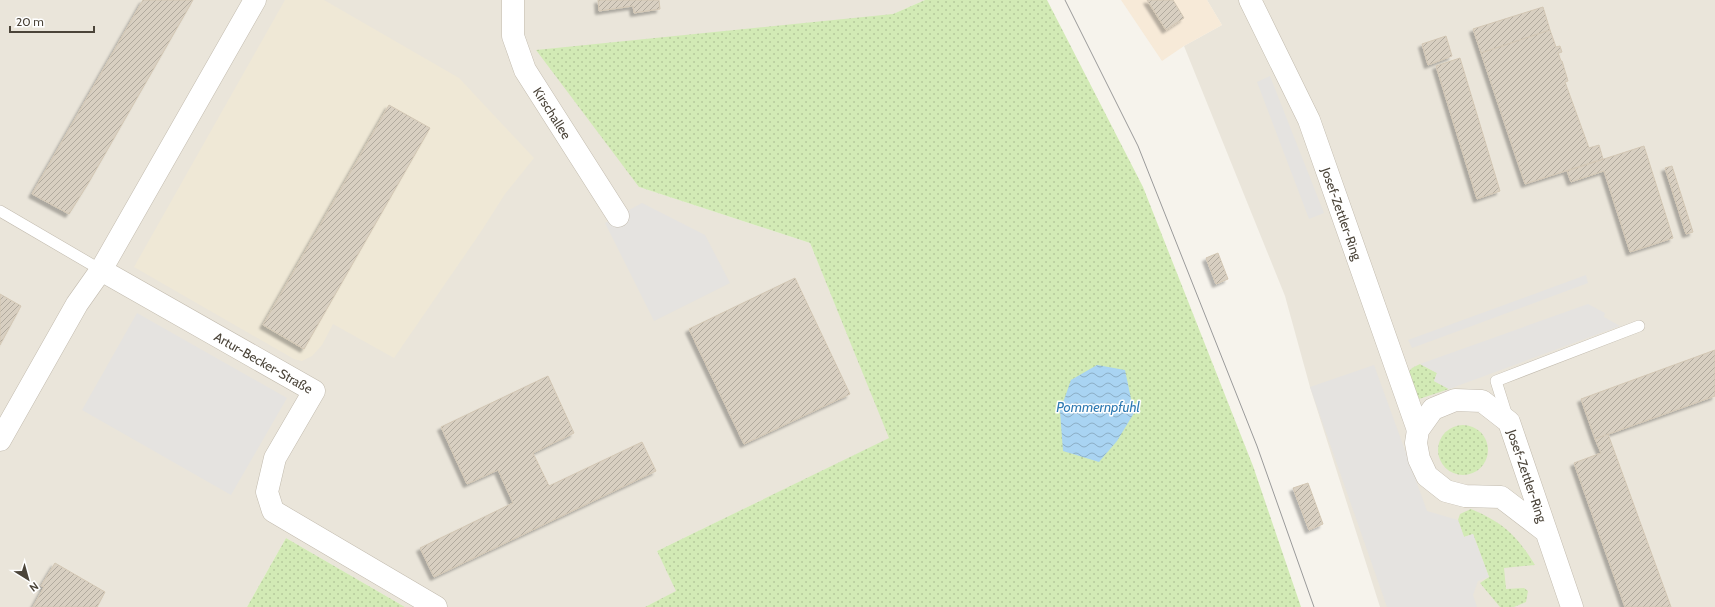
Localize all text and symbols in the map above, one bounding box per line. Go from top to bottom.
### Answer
scale bar [10,8,94,34]
text: 20 m [16,14,44,29]
street label: Kirschallee [530,84,575,142]
street label: Josef-Zettler-Ring [1318,164,1366,263]
street label: Artur-Becker-Straße [212,328,316,397]
water label: Pommernpfuhl [1056,398,1141,416]
street label: Josef-Zettler-Ring [1504,426,1551,525]
north arrow [8,559,48,599]
text: N [27,579,41,595]

